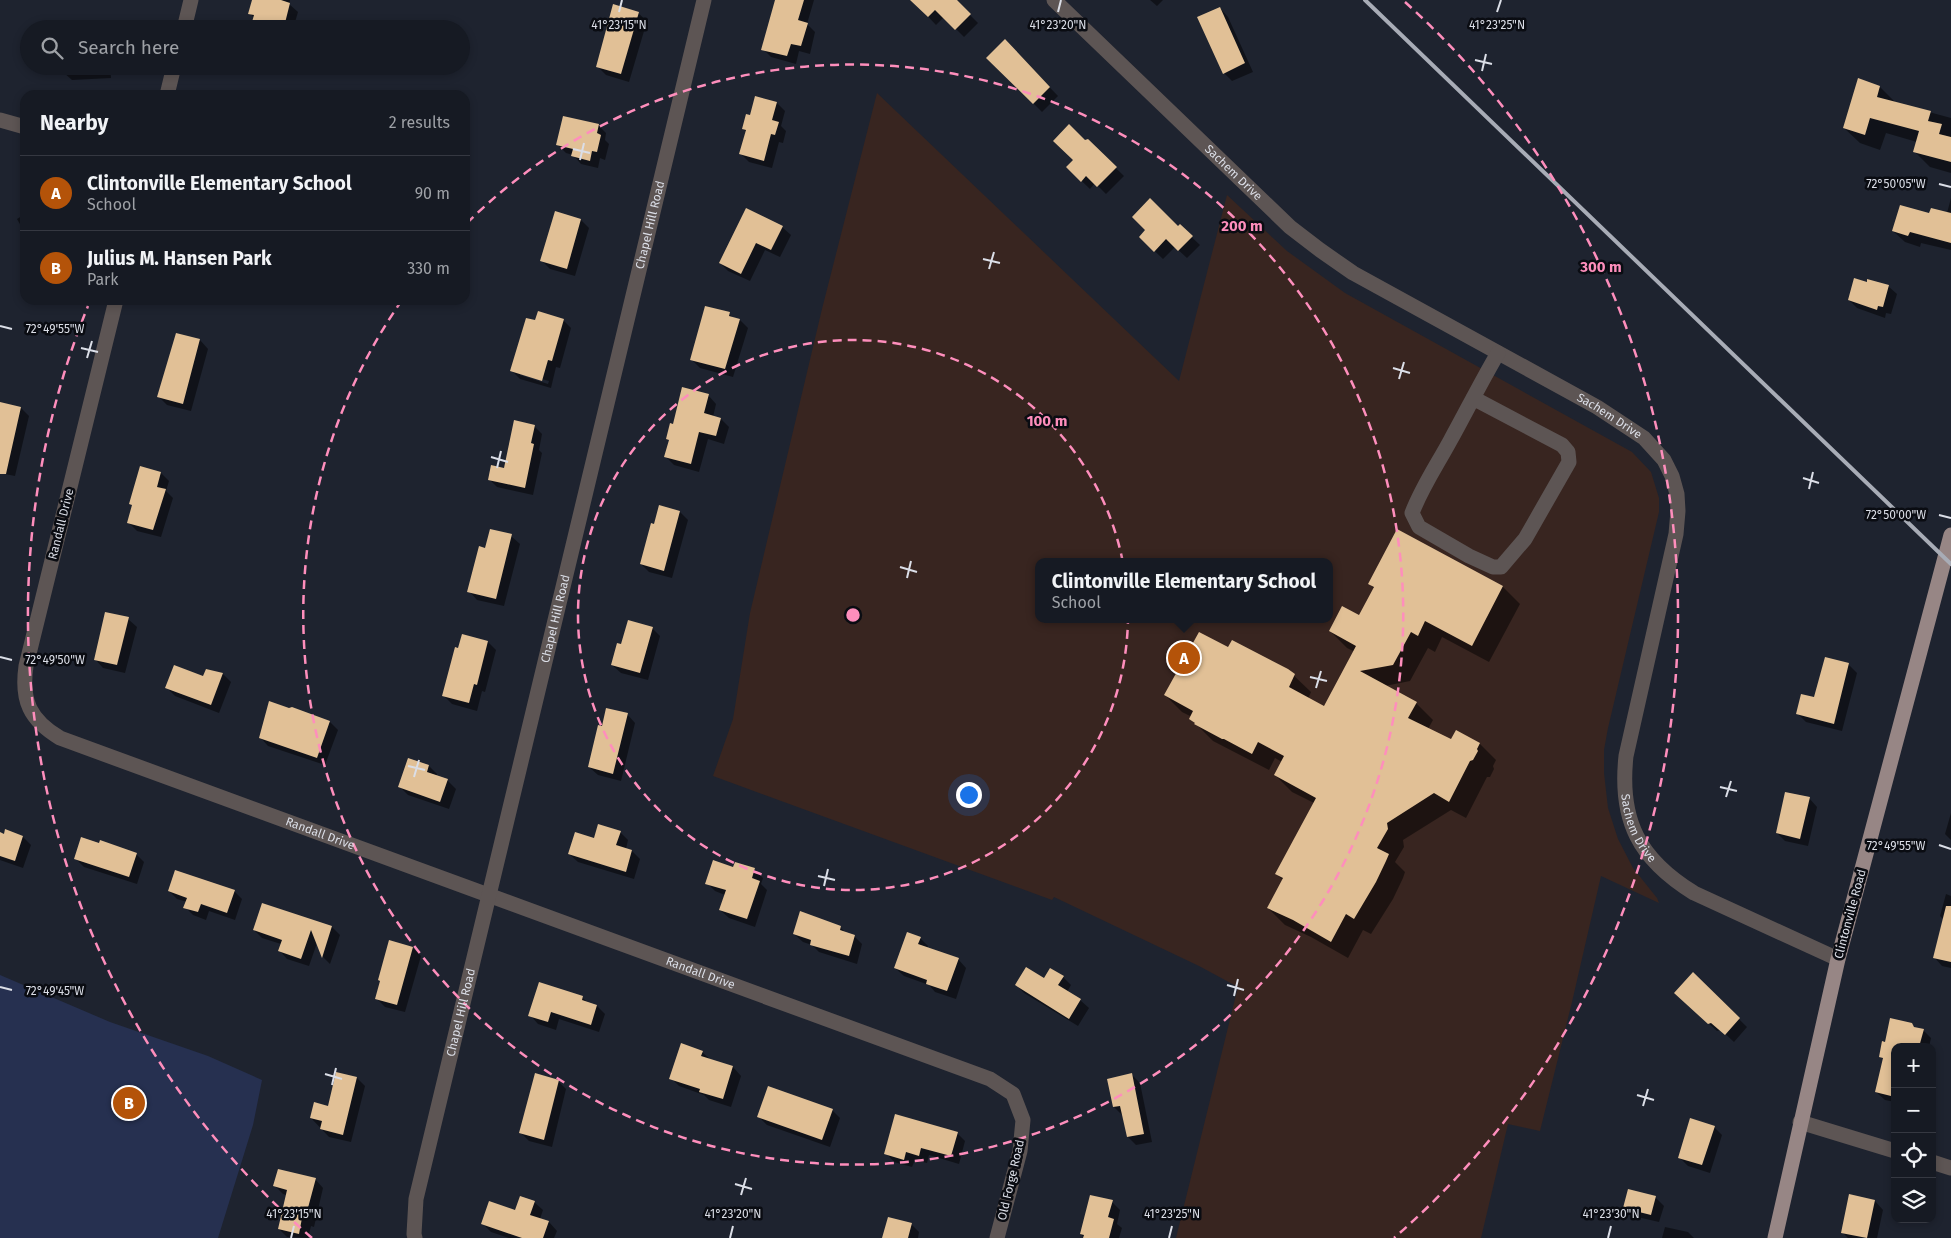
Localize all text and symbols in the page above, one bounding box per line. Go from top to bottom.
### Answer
text: 41°23'15"N [591,18,647,32]
text: 41°23'20"N [1029,18,1087,32]
text: 41°23'25"N [1469,18,1525,32]
search box [20,20,470,75]
icon: search [38,34,66,62]
text: Search here [78,36,179,59]
text: Nearby [40,110,108,136]
text: 2 results [389,113,450,132]
street label: Sachem Drive [1202,142,1265,203]
text: Clintonville Elementary School [87,172,352,195]
text: 72°50'05"W [1866,177,1926,191]
street label: Chapel Hill Road [633,179,667,270]
text: A [51,184,61,203]
text: 90 m [415,184,450,203]
text: School [87,195,136,214]
text: 200 m [1221,217,1263,235]
text: Julius M. Hansen Park [87,247,272,270]
text: 300 m [1579,258,1622,276]
text: B [51,259,61,278]
text: 330 m [407,259,450,278]
text: Park [87,270,119,289]
text: 72°49'55"W [26,322,84,336]
street label: Sachem Drive [1574,390,1644,442]
text: 100 m [1027,412,1067,430]
street label: Randall Drive [45,487,77,561]
text: 72°50'00"W [1866,508,1926,522]
popup [1035,558,1333,623]
text: Clintonville Elementary School [1052,570,1316,593]
street label: Chapel Hill Road [538,573,573,664]
text: School [1052,593,1101,612]
centre of rings [844,606,862,624]
pin: A [1168,639,1200,677]
text: 72°49'50"W [25,653,85,667]
your location [956,782,982,808]
street label: Sachem Drive [1618,793,1659,865]
street label: Randall Drive [284,814,357,852]
text: 72°49'55"W [1867,839,1925,853]
street label: Clintonville Road [1831,868,1869,960]
street label: Randall Drive [664,954,737,992]
street label: Chapel Hill Road [443,967,478,1058]
text: 72°49'45"W [26,984,84,998]
map controls [1891,1043,1936,1223]
button: + [1891,1043,1936,1088]
pin: B [113,1084,145,1122]
button: − [1891,1088,1936,1133]
button: locate [1891,1133,1936,1178]
street label: Old Forge Road [995,1138,1027,1222]
button: layers [1891,1178,1936,1223]
text: 41°23'15"N [266,1207,322,1221]
text: 41°23'20"N [704,1207,762,1221]
text: 41°23'25"N [1144,1207,1200,1221]
text: 41°23'30"N [1582,1207,1640,1221]

